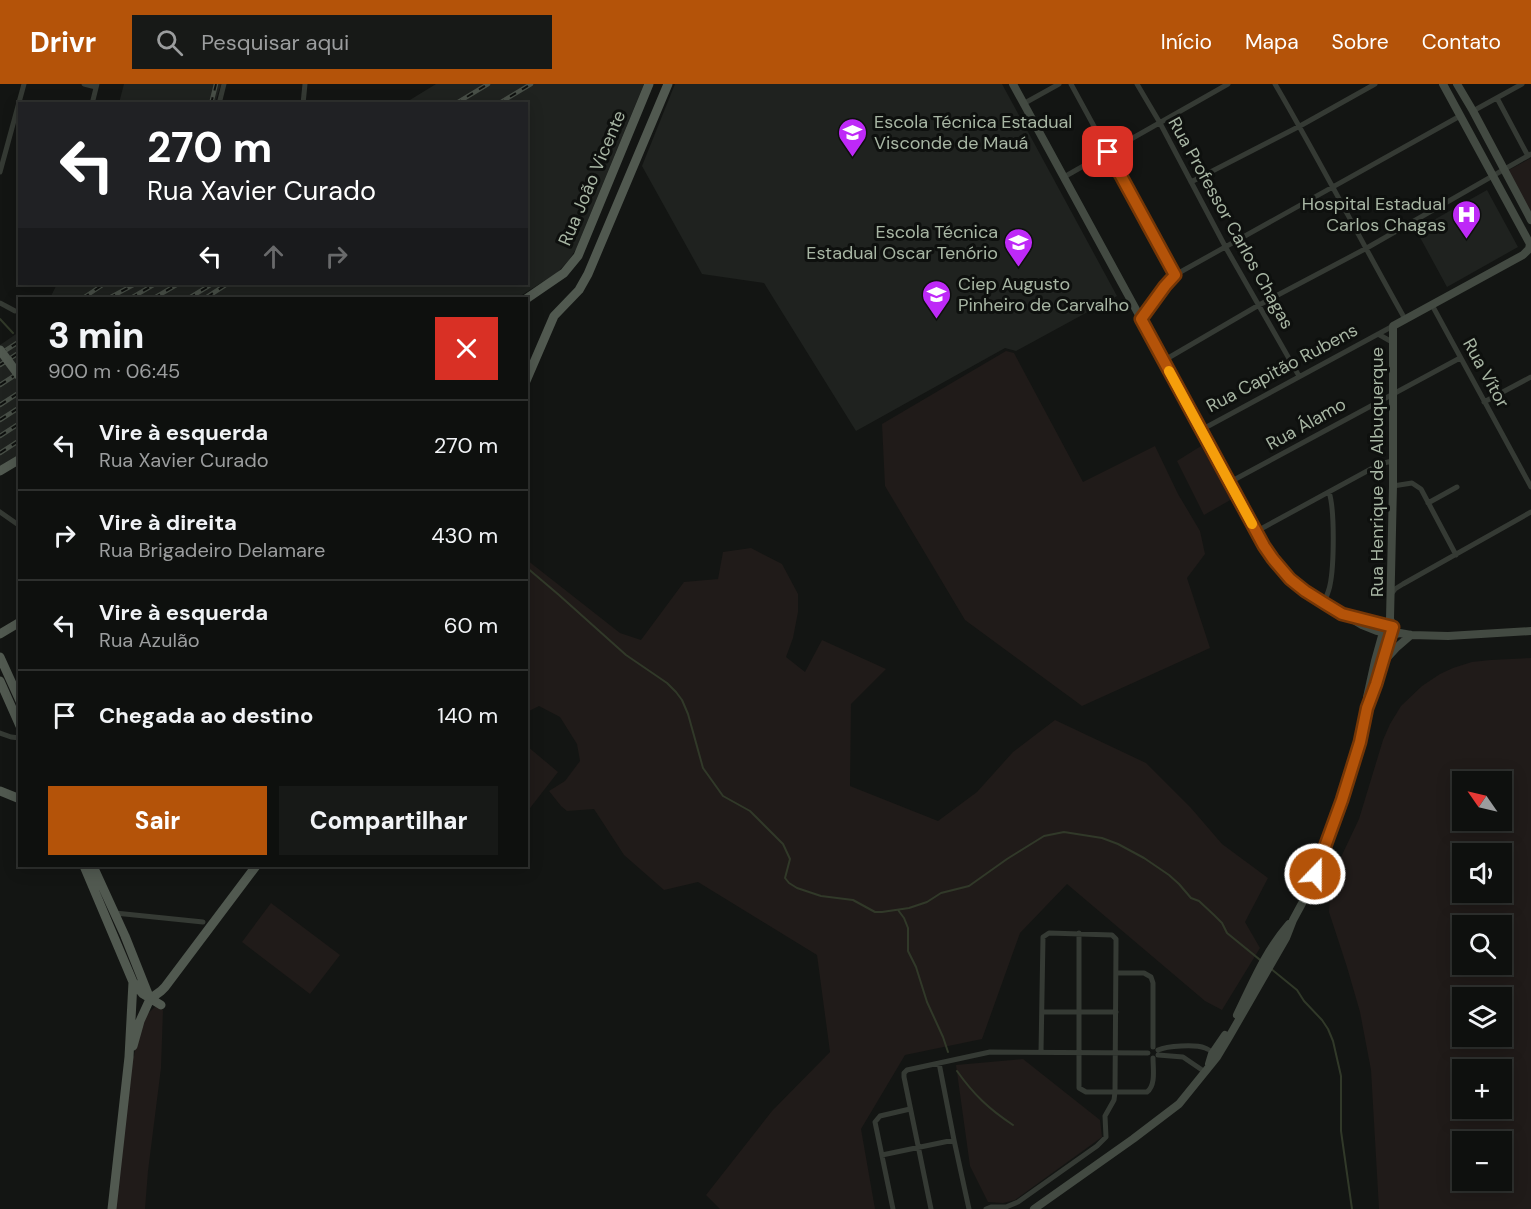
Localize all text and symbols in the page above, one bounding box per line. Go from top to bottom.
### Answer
search box [132,15,552,69]
text: Drivr [30,24,96,61]
icon: search [153,26,186,59]
text: Pesquisar aqui [201,28,349,57]
text: Início [1161,28,1212,56]
text: Mapa [1245,28,1299,56]
text: Sobre [1332,28,1389,56]
text: Contato [1422,28,1501,56]
street label: Rua João Vicente [553,107,631,249]
place label: Escola Técnica Estadual Visconde de Mauá [874,110,1072,155]
street label: Rua Professor Carlos Chagas [1163,113,1299,333]
school or university icon: Escola Técnica Estadual Visconde de Mauá [837,116,869,158]
text: 270 m [147,120,272,175]
icon: left [48,126,126,204]
pin [1082,126,1133,177]
icon: arrive [1091,135,1124,168]
text: Rua Xavier Curado [147,173,376,208]
place label: Hospital Estadual Carlos Chagas [1302,192,1446,237]
hospital icon: Hospital Estadual Carlos Chagas [1451,198,1483,240]
place label: Escola Técnica Estadual Oscar Tenório [806,220,998,265]
school or university icon: Escola Técnica Estadual Oscar Tenório [1003,226,1035,268]
icon: left [194,240,227,273]
icon: ahead [257,240,290,273]
icon: right [320,240,353,273]
place label: Ciep Augusto Pinheiro de Carvalho [958,272,1129,317]
school or university icon: Ciep Augusto Pinheiro de Carvalho [921,278,953,320]
text: 3 min [48,312,144,359]
button: close [435,317,498,380]
street label: Rua Capitão Rubens [1202,318,1362,418]
street label: Rua Vítor [1457,334,1515,412]
street label: Rua Henrique de Albuquerque [1365,347,1389,597]
text: 900 m · 06:45 [48,358,180,384]
street label: Rua Álamo [1262,392,1350,456]
text: Vire à esquerda [99,418,268,447]
icon: left [48,429,81,462]
text: 270 m [434,431,498,460]
text: Rua Xavier Curado [99,447,269,473]
text: Vire à direita [99,508,237,537]
icon: right [48,519,81,552]
text: 430 m [431,521,498,550]
text: Rua Brigadeiro Delamare [99,537,325,563]
text: Vire à esquerda [99,598,268,627]
icon: left [48,609,81,642]
text: 60 m [444,611,498,640]
text: Rua Azulão [99,627,200,653]
icon: arrive [48,699,81,732]
text: Chegada ao destino [99,701,313,730]
text: 140 m [437,701,498,730]
north arrow [1452,771,1512,831]
map controls [1452,771,1512,1191]
button: Sair [48,786,267,855]
button: Compartilhar [279,786,498,855]
position arrow [1283,842,1347,906]
button: sound [1452,843,1512,903]
button: search [1452,915,1512,975]
button: layers [1452,987,1512,1047]
button: + [1452,1059,1512,1119]
button: − [1452,1131,1512,1191]

